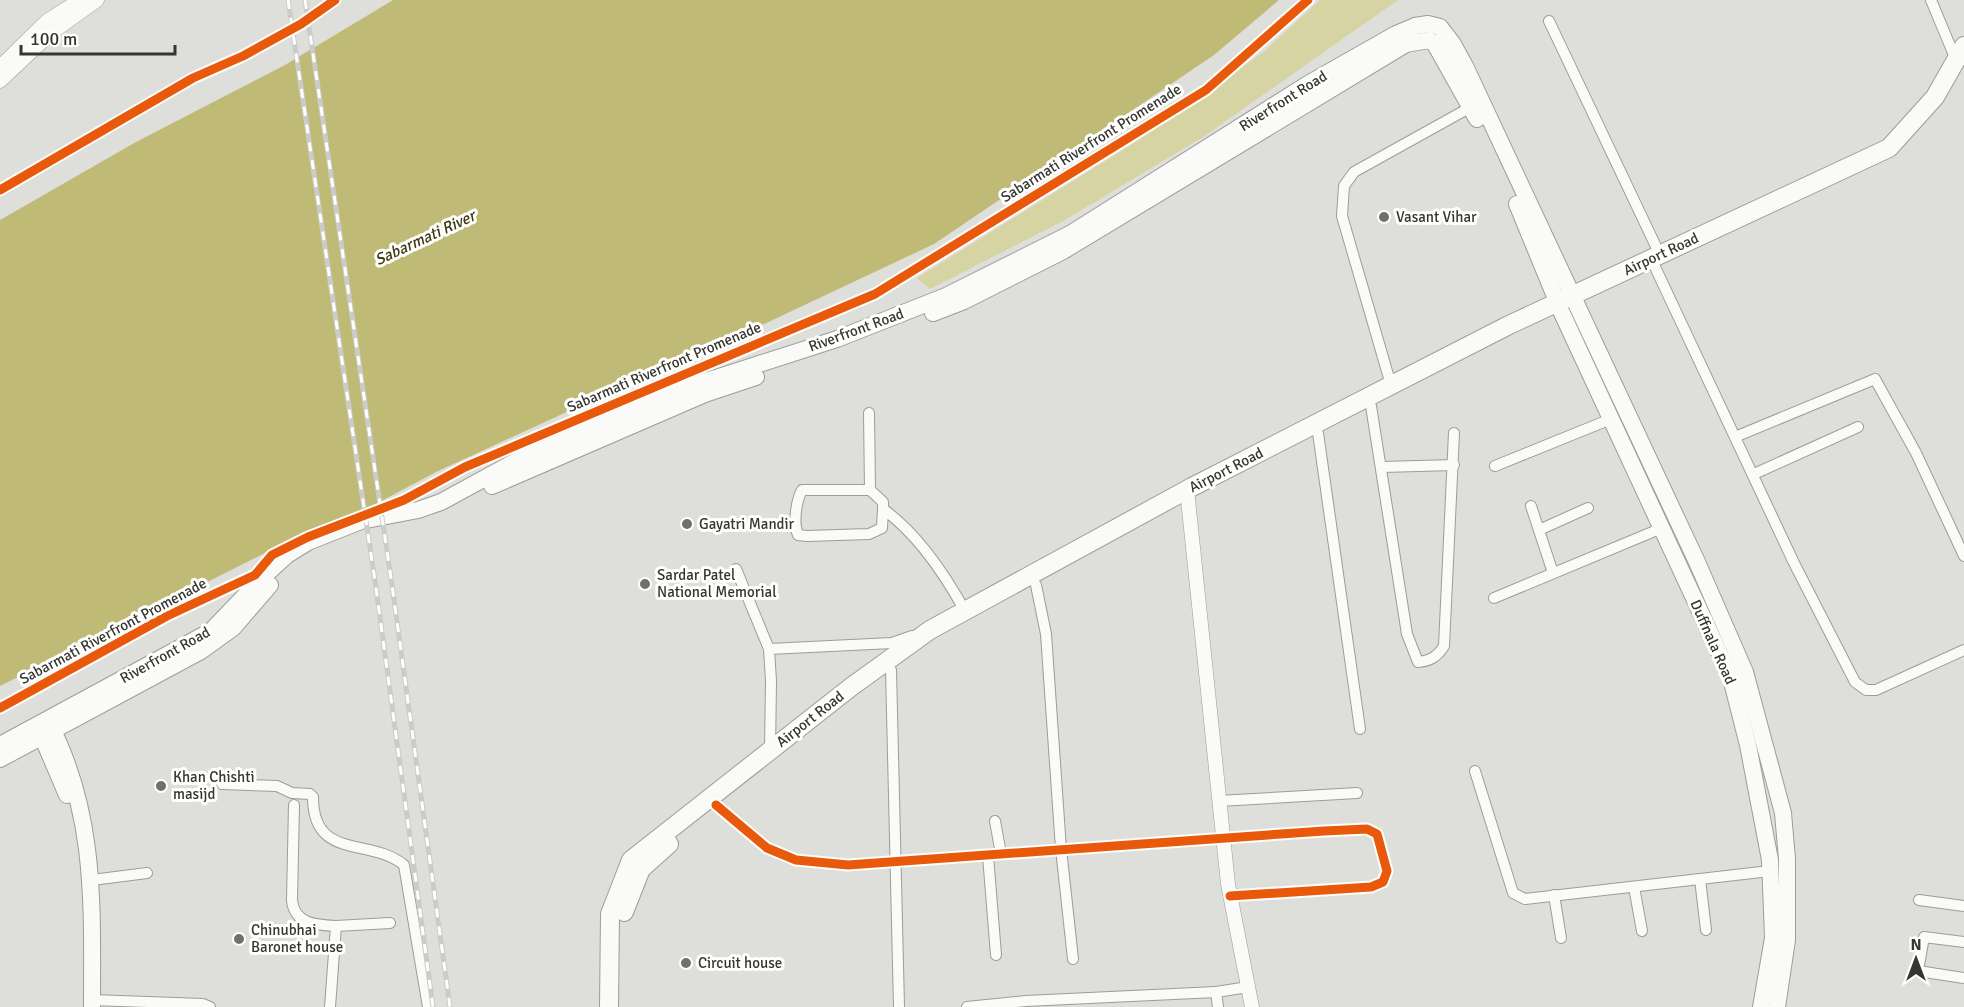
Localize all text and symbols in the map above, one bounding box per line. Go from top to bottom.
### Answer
scale bar [21,18,176,56]
text: 100 m [30,28,77,50]
street label: Riverfront Road [1236,67,1330,135]
street label: Sabarmati Riverfront Promenade [998,80,1184,206]
water label: Sabarmati River [372,205,480,270]
place label: Vasant Vihar [1396,208,1477,226]
marker: Vasant Vihar [1377,210,1391,224]
street label: Airport Road [1620,229,1702,279]
street label: Riverfront Road [806,304,906,356]
street label: Sabarmati Riverfront Promenade [564,318,764,416]
street label: Airport Road [1186,444,1266,496]
place label: Gayatri Mandir [699,515,795,533]
marker: Gayatri Mandir [680,517,694,531]
place label: Sardar Patel National Memorial [657,566,777,601]
street label: Sabarmati Riverfront Promenade [16,574,210,688]
marker: Sardar Patel National Memorial [638,577,652,591]
street label: Duffnala Road [1686,597,1740,687]
street label: Riverfront Road [117,623,213,687]
street label: Airport Road [773,687,847,751]
place label: Khan Chishti masijd [173,768,255,803]
marker: Khan Chishti masijd [154,779,168,793]
place label: Chinubhai Baronet house [251,921,343,956]
north arrow [1886,929,1946,989]
marker: Chinubhai Baronet house [232,932,246,946]
text: N [1910,935,1922,955]
place label: Circuit house [698,954,782,972]
marker: Circuit house [679,956,693,970]

